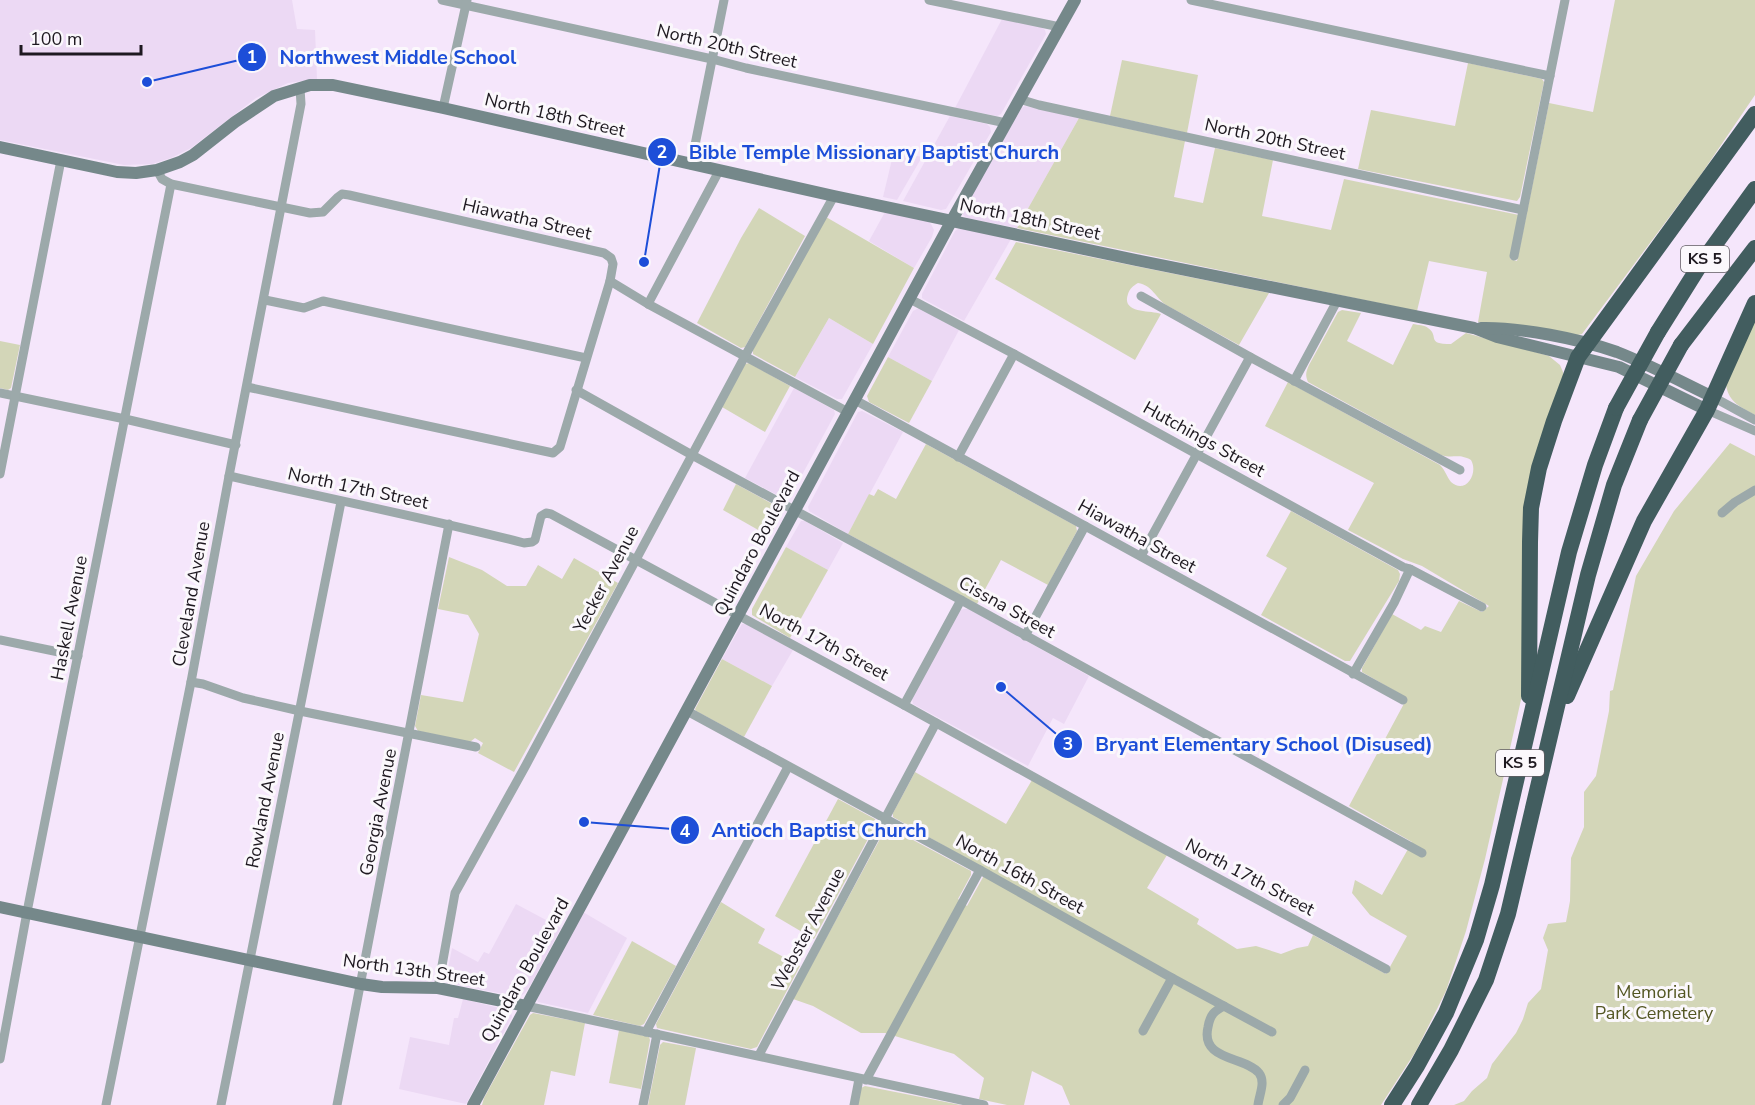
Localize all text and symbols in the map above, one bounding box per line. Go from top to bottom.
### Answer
scale bar [21,18,141,56]
street label: North 20th Street [655,18,800,74]
text: 100 m [30,27,82,51]
callout: Northwest Middle School [237,38,528,76]
text: Northwest Middle School [280,44,517,71]
text: 1 [247,45,257,69]
street label: North 18th Street [483,87,628,143]
street label: North 20th Street [1202,112,1348,166]
callout: Bible Temple Missionary Baptist Church [647,133,1071,171]
text: Bible Temple Missionary Baptist Church [689,139,1059,166]
text: 2 [657,140,667,164]
street label: North 18th Street [957,192,1103,246]
street label: Hiawatha Street [460,193,595,246]
road number: KS 5 [1681,246,1729,272]
street label: Hutchings Street [1139,396,1270,483]
street label: North 17th Street [285,461,431,515]
street label: Quindaro Boulevard [708,466,806,620]
street label: Hiawatha Street [1074,494,1201,579]
street label: Cleveland Avenue [166,520,216,668]
street label: Yecker Avenue [567,521,644,638]
street label: Haskell Avenue [45,553,93,683]
street label: Cissna Street [954,571,1060,644]
street label: North 17th Street [755,598,893,687]
callout: Bryant Elementary School (Disused) [1053,725,1445,763]
street label: Rowland Avenue [240,730,290,870]
text: Bryant Elementary School (Disused) [1095,731,1433,758]
text: 3 [1063,732,1073,756]
street label: Georgia Avenue [354,746,402,878]
road number: KS 5 [1496,750,1544,776]
callout: Antioch Baptist Church [670,811,939,849]
text: Antioch Baptist Church [711,817,927,844]
text: 4 [680,819,691,843]
street label: North 16th Street [952,829,1089,920]
street label: North 17th Street [1181,833,1319,922]
street label: Webster Avenue [766,864,850,994]
street label: Quindaro Boulevard [475,893,575,1047]
street label: North 13th Street [341,948,487,992]
park label: Memorial Park Cemetery [1595,980,1714,1025]

